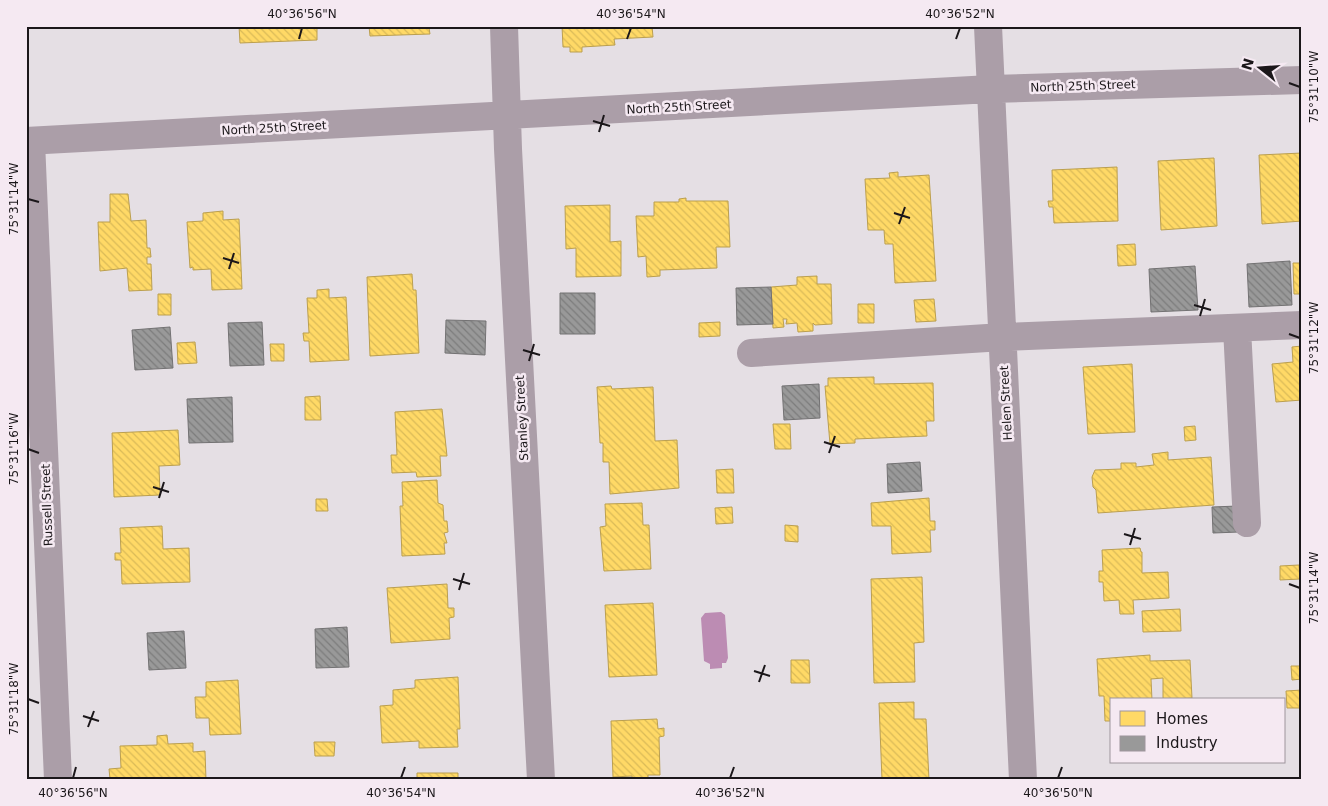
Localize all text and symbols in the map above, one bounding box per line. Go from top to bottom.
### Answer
text: 40°36'56"N [267,7,337,21]
text: 40°36'54"N [596,7,666,21]
text: 40°36'52"N [925,7,995,21]
north arrow [1236,42,1286,92]
text: 75°31'10"W [1307,51,1321,123]
text: N [1238,56,1257,72]
street label: North 25th Street [1030,77,1136,95]
street label: North 25th Street [626,97,732,117]
street label: North 25th Street [221,118,327,138]
text: 75°31'14"W [7,163,21,235]
text: 75°31'12"W [1307,302,1321,374]
street label: Helen Street [997,365,1015,441]
street label: Stanley Street [513,375,531,461]
text: 75°31'16"W [7,413,21,485]
street label: Russell Street [39,463,55,546]
text: 75°31'14"W [1307,552,1321,624]
text: 75°31'18"W [7,663,21,735]
legend [1110,698,1286,764]
text: Homes [1156,710,1208,728]
text: Industry [1156,734,1218,752]
text: 40°36'56"N [38,786,108,800]
text: 40°36'54"N [366,786,436,800]
text: 40°36'52"N [695,786,765,800]
text: 40°36'50"N [1023,786,1093,800]

